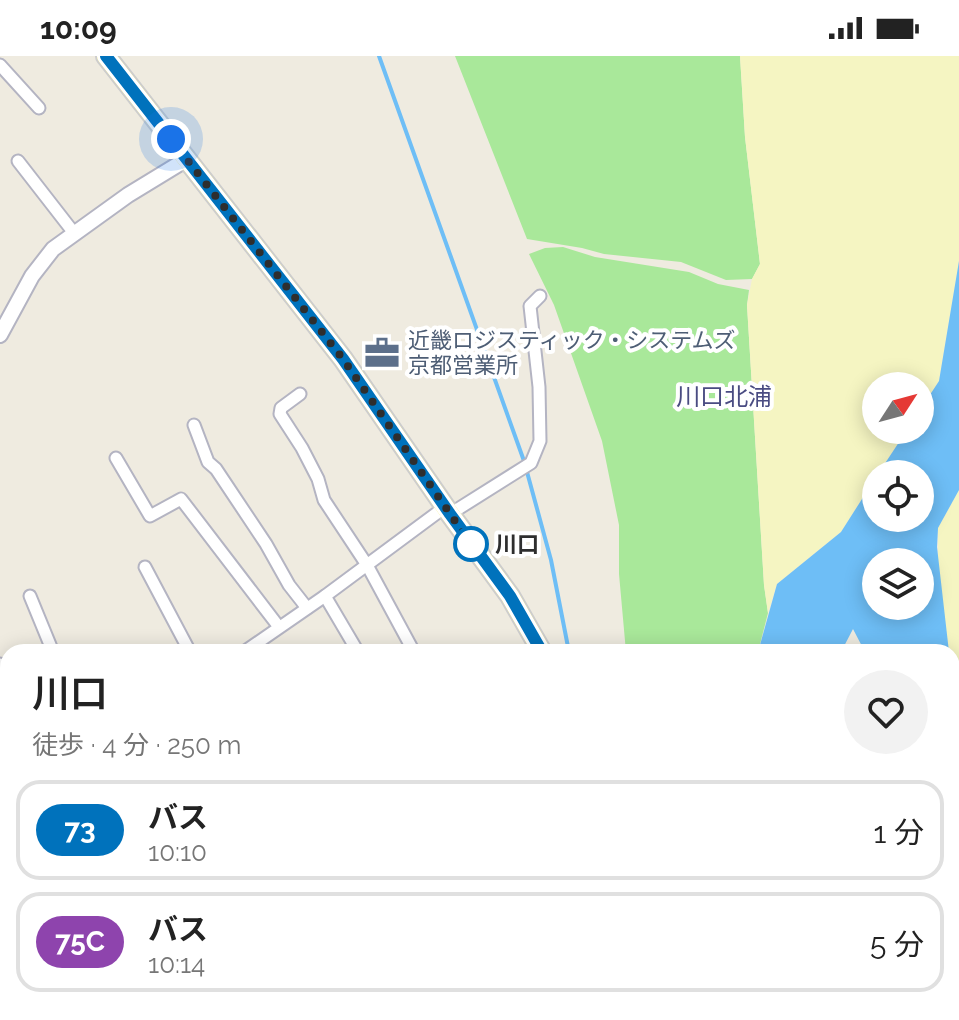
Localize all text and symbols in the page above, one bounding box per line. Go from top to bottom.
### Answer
text: 10:09 [40,11,117,46]
your location [151,119,191,159]
place label: 近畿ロジスティック・システムズ 京都営業所 [408,327,736,378]
office icon: 近畿ロジスティック・システムズ 京都営業所 [363,334,401,372]
north arrow [862,372,934,444]
map controls [862,372,934,620]
district label: 川口北浦 [676,382,772,411]
button: locate [862,460,934,532]
marker: 川口 [454,527,488,561]
place label: 川口 [495,531,539,557]
button: layers [862,548,934,620]
button: heart [844,670,928,754]
text: 川口 [32,671,108,716]
text: 徒歩 · 4 分 · 250 m [32,730,241,760]
text: バス [148,800,208,835]
text: 73 [64,813,96,846]
text: 1 分 [874,815,924,850]
text: 10:10 [148,837,207,867]
text: バス [148,912,208,947]
text: 75C [55,925,105,958]
text: 5 分 [870,927,924,962]
text: 10:14 [148,949,205,979]

